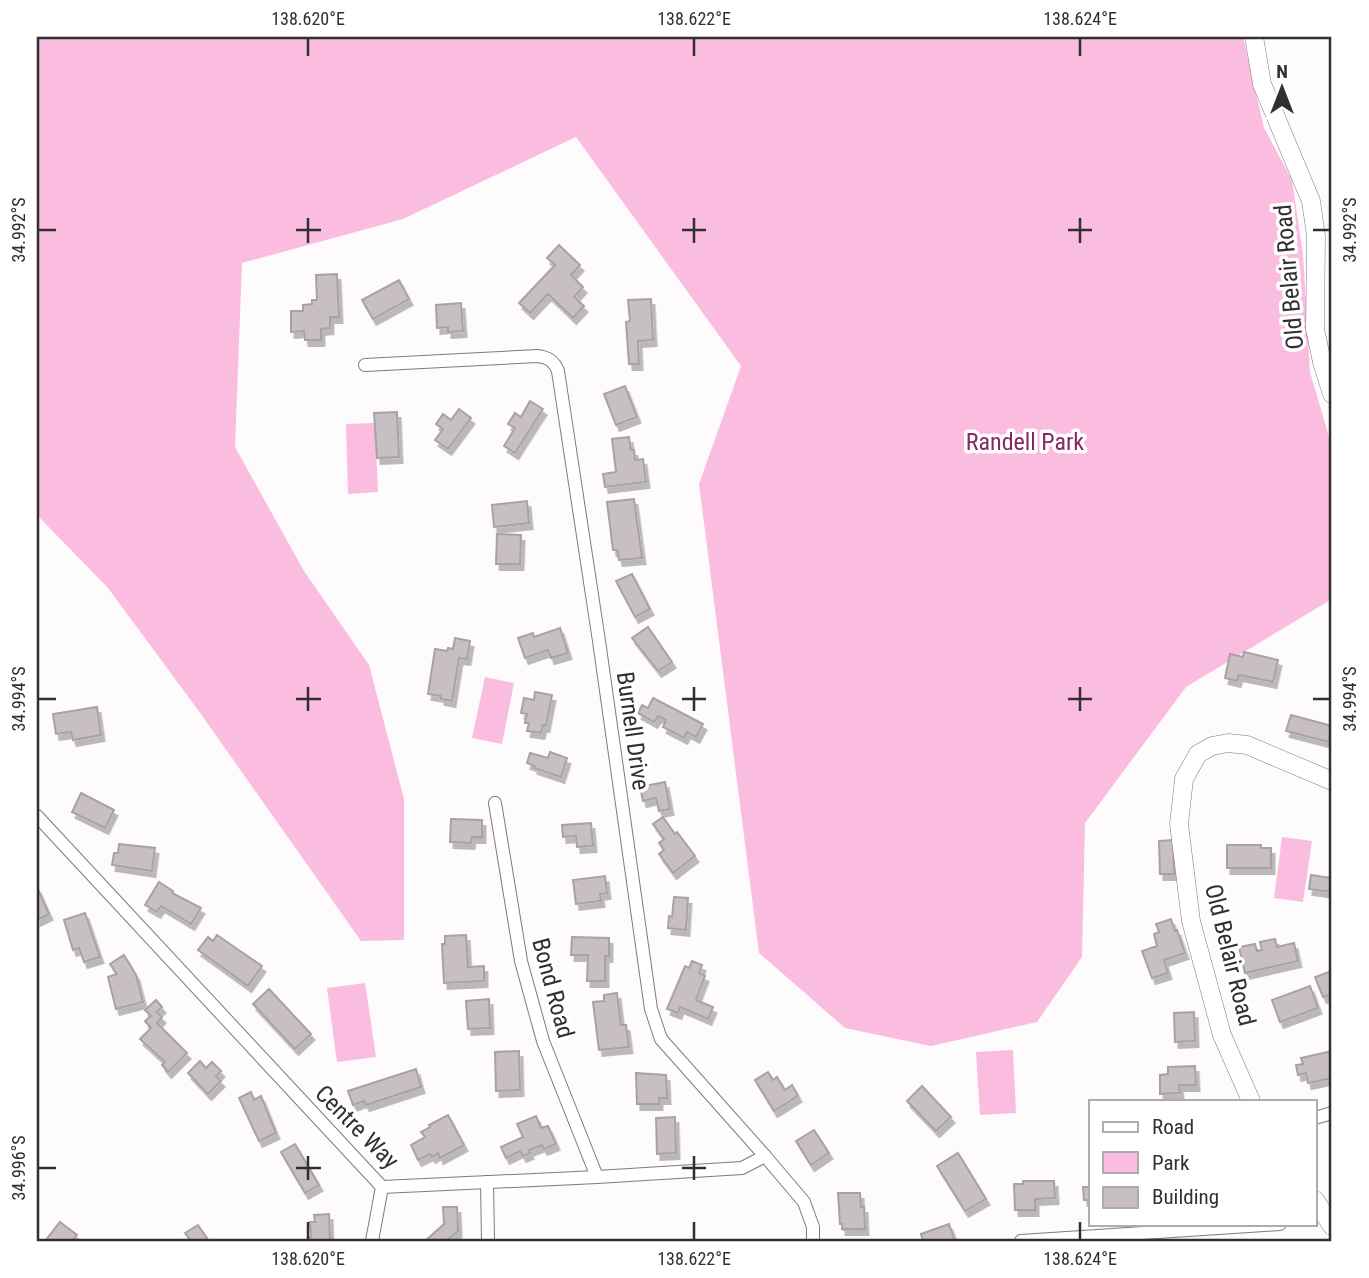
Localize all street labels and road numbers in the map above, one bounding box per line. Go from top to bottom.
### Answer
street label: Old Belair Road [1269,203,1309,351]
street label: Burnell Drive [611,670,655,792]
street label: Old Belair Road [1199,881,1261,1029]
street label: Bond Road [526,935,580,1041]
street label: Centre Way [309,1079,405,1175]

